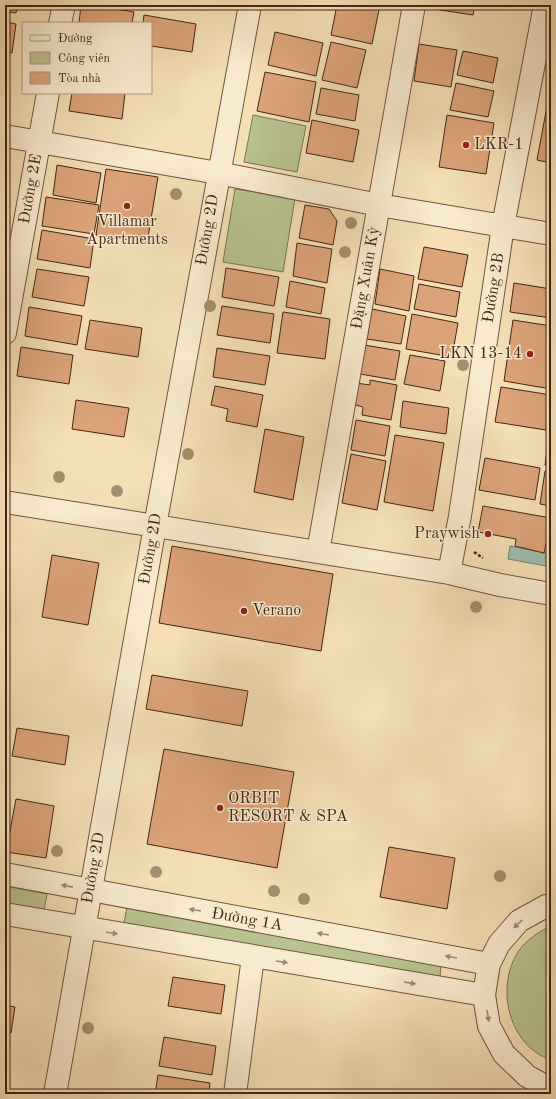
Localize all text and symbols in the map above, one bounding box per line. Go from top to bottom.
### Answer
legend [22,22,152,94]
text: Đường [58,33,93,45]
text: Công viên [58,53,110,65]
text: Tòa nhà [58,73,101,85]
place label: LKR-1 [474,137,523,153]
marker: LKR-1 [461,140,471,150]
street label: Đường 2E [17,153,45,225]
street label: Đường 2D [194,193,222,267]
marker: Villamar Apartments [122,201,132,211]
place label: Villamar Apartments [86,214,168,248]
street label: Đặng Xuân Kỳ [349,225,383,331]
street label: Đường 2B [481,252,507,324]
place label: LKN 13-14 [439,346,522,362]
marker: LKN 13-14 [525,349,535,359]
street label: Đường 2D [137,512,165,586]
place label: Praywish [414,526,480,542]
marker: Praywish [483,529,493,539]
place label: Verano [252,603,301,619]
marker: Verano [239,606,249,616]
place label: ORBIT RESORT & SPA [228,791,348,825]
marker: ORBIT RESORT & SPA [215,803,225,813]
street label: Đường 2D [80,831,108,905]
one-way arrow [61,883,74,889]
street label: Đường 1A [210,906,284,934]
one-way arrow [189,907,201,913]
one-way arrow [513,919,523,929]
one-way arrow [106,930,119,936]
one-way arrow [317,930,329,936]
one-way arrow [445,954,457,960]
one-way arrow [276,959,288,965]
one-way arrow [404,980,416,986]
one-way arrow [485,1010,491,1022]

